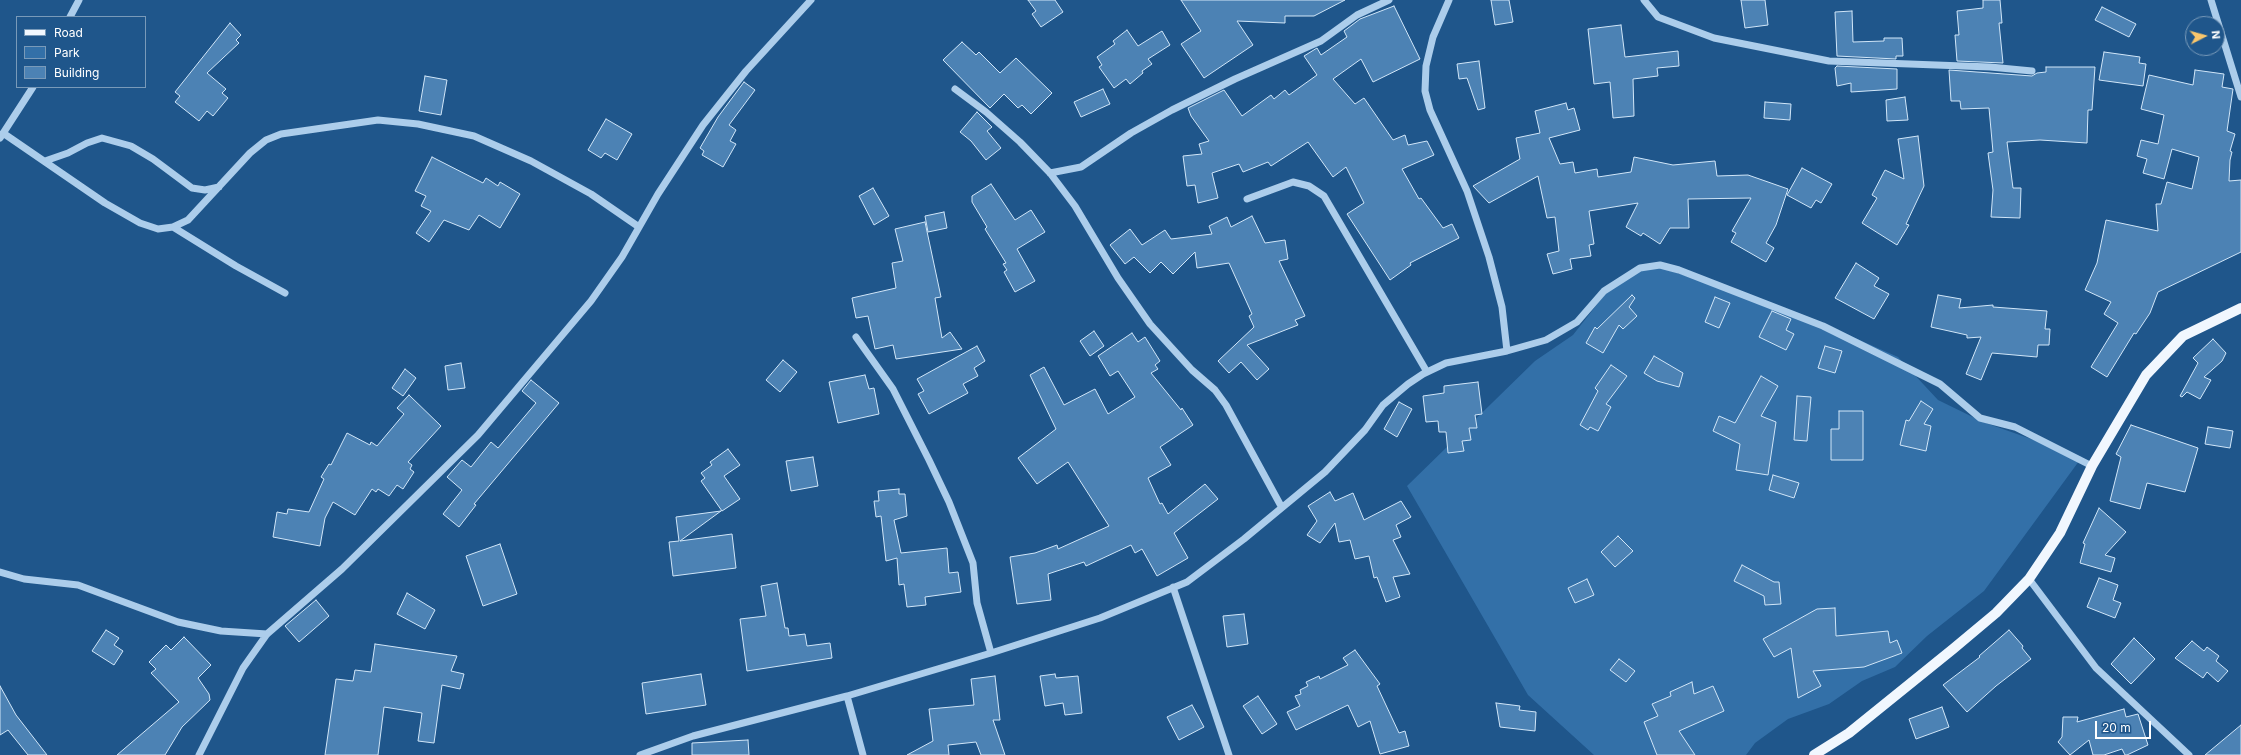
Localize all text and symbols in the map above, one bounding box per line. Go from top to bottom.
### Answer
legend [16,16,146,88]
north arrow [2185,16,2225,56]
text: Road [54,25,83,40]
text: N [2209,30,2223,40]
text: Park [54,45,80,60]
text: Building [54,65,99,80]
scale bar [2097,713,2153,739]
text: 20 m [2102,720,2131,735]

